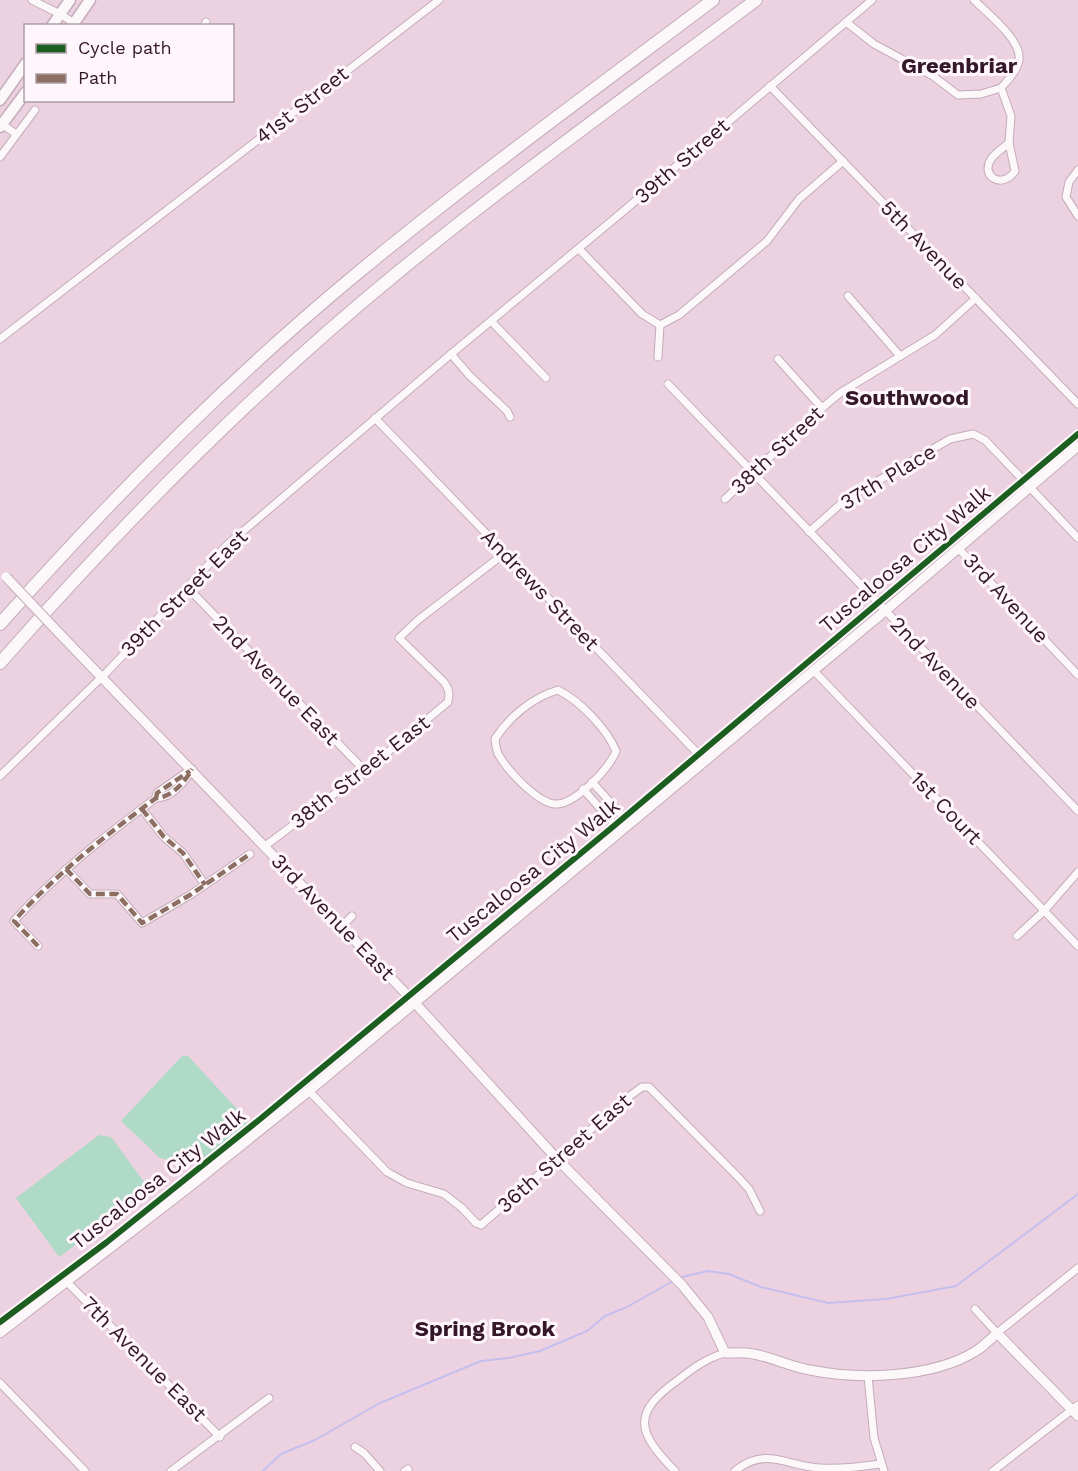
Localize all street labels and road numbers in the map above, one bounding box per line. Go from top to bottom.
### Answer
street label: 41st Street [250,60,353,149]
street label: 39th Street [629,113,734,209]
street label: 5th Avenue [876,195,973,295]
street label: 38th Street [725,400,828,499]
street label: 37th Place [835,438,940,515]
street label: Tuscaloosa City Walk [814,480,995,637]
street label: 39th Street East [115,524,253,661]
street label: Andrews Street [476,524,605,656]
street label: 3rd Avenue [958,547,1054,648]
street label: 2nd Avenue East [208,609,345,750]
street label: 2nd Avenue [885,611,986,714]
street label: 38th Street East [285,709,434,834]
street label: 1st Court [905,766,987,850]
street label: Tuscaloosa City Walk [441,793,624,948]
street label: 3rd Avenue East [267,848,400,985]
street label: 36th Street East [492,1087,636,1218]
street label: Tuscaloosa City Walk [65,1102,250,1255]
street label: 7th Avenue East [77,1291,212,1426]

